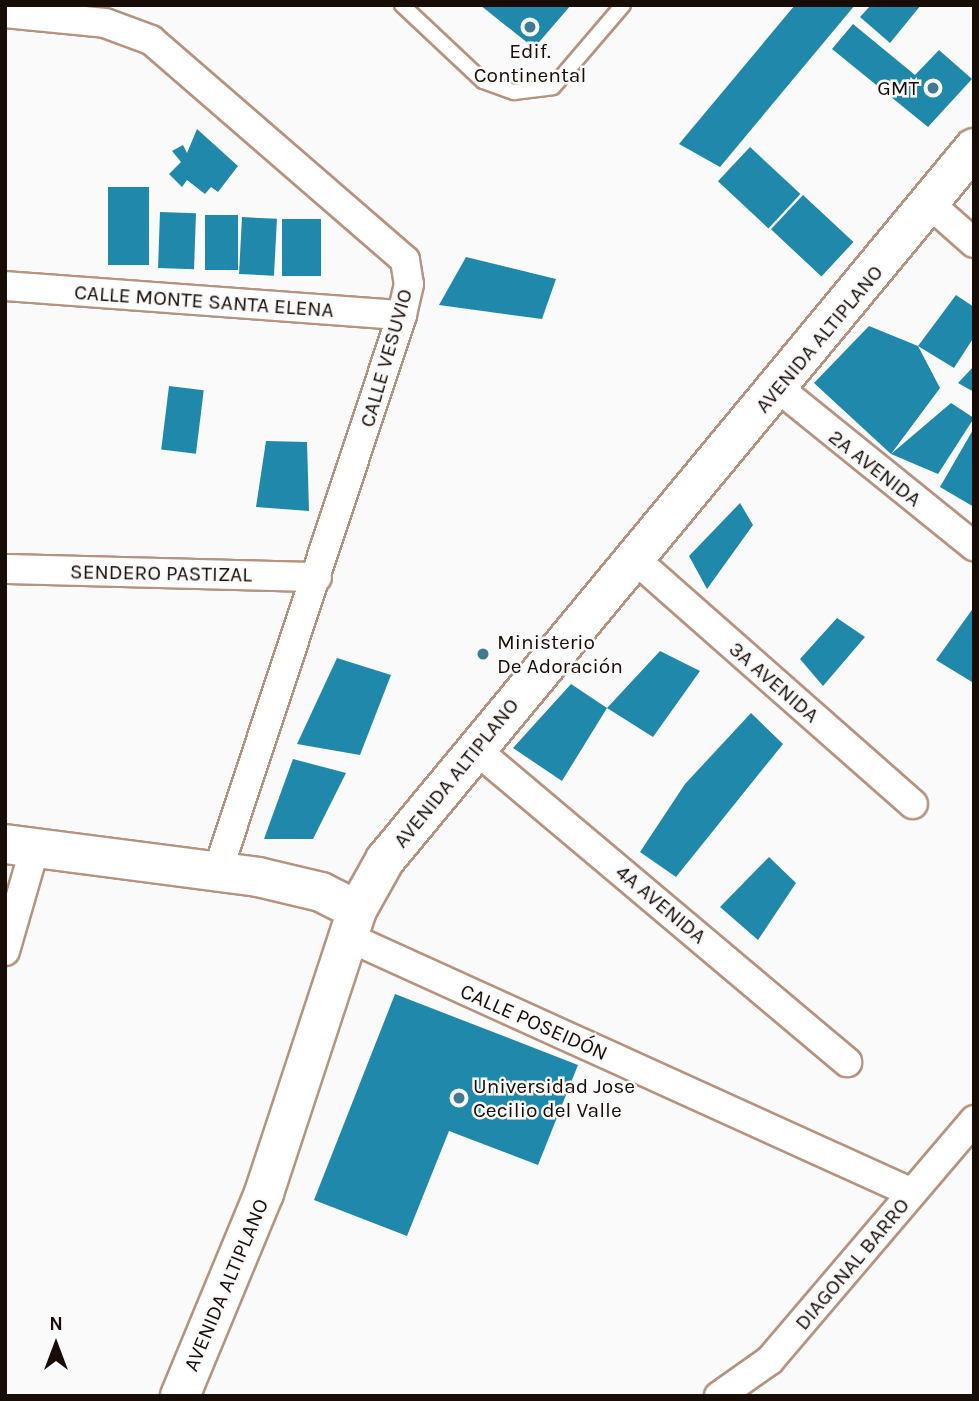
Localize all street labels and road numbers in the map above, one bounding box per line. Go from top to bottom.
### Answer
street label: AVENIDA ALTIPLANO [750,260,888,418]
street label: CALLE MONTE SANTA ELENA [73,279,335,323]
street label: CALLE VESUVIO [354,286,418,430]
street label: 2A AVENIDA [824,424,926,512]
street label: SENDERO PASTIZAL [70,559,252,587]
street label: 3A AVENIDA [724,636,824,728]
street label: AVENIDA ALTIPLANO [388,693,524,853]
street label: 4A AVENIDA [611,859,711,949]
street label: CALLE POSEIDÓN [456,978,612,1066]
street label: DIAGONAL BARRO [789,1193,915,1335]
street label: AVENIDA ALTIPLANO [178,1195,274,1375]

